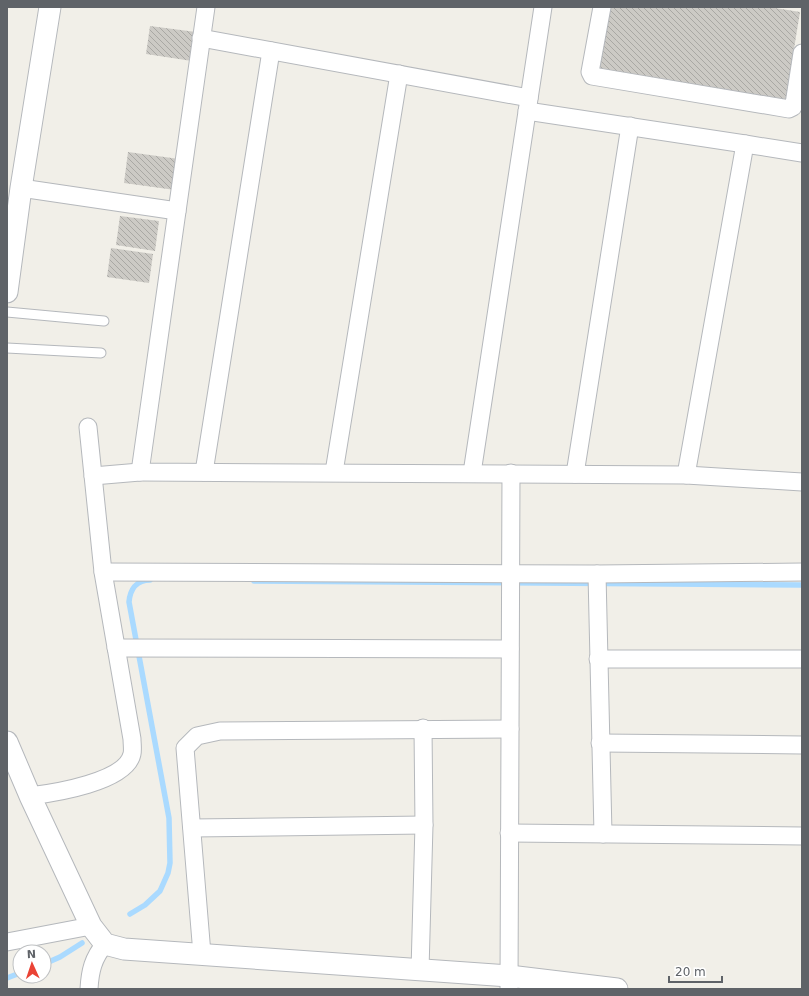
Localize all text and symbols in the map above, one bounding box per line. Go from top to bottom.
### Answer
north arrow [12,944,52,984]
text: N [27,948,36,961]
scale bar [669,958,722,984]
text: 20 m [675,965,706,979]

